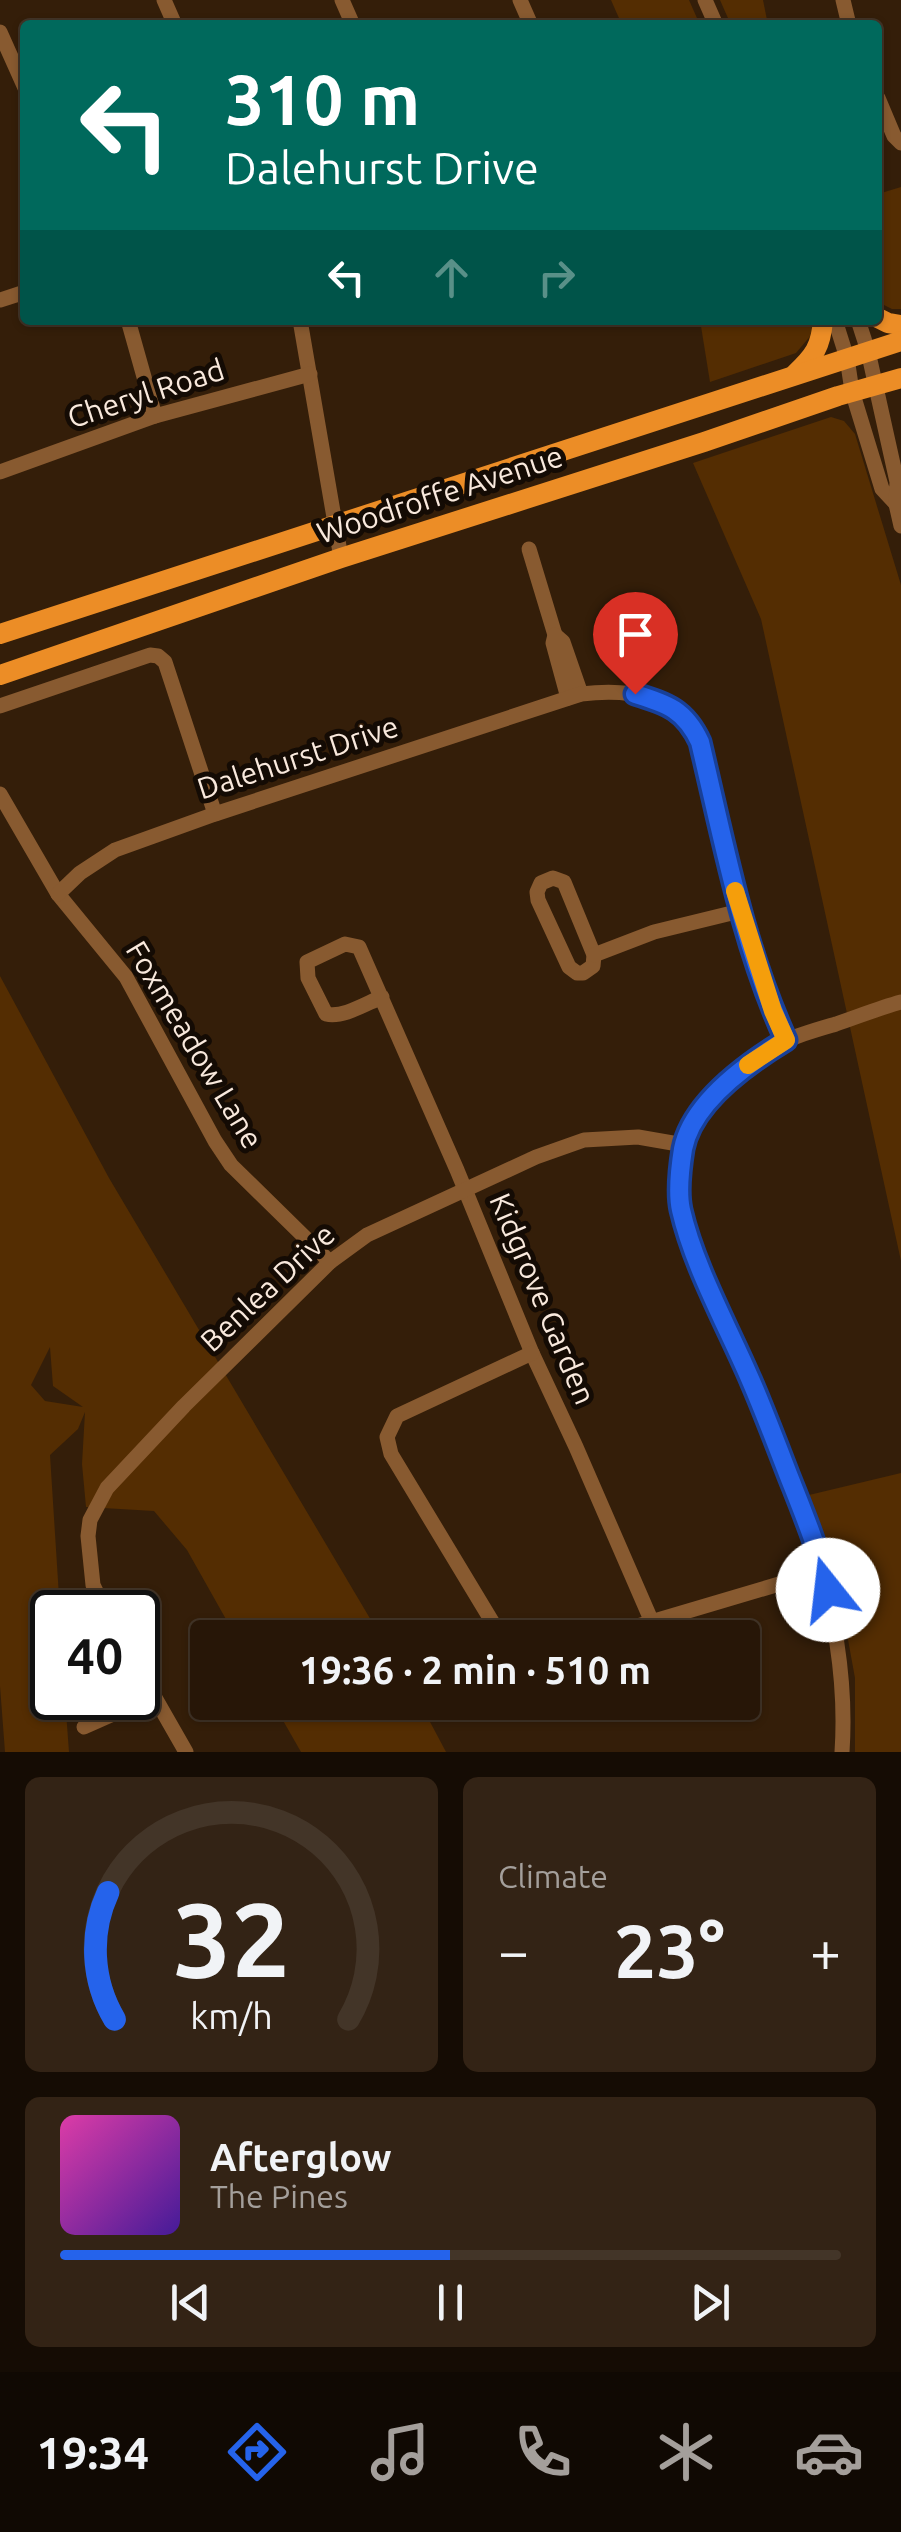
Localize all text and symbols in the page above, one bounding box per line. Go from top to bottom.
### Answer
icon: left [60,60,190,190]
text: 310 m [225,60,420,138]
text: Dalehurst Drive [225,142,539,193]
icon: left [319,250,374,305]
icon: ahead [424,250,479,305]
icon: right [529,250,584,305]
street label: Cheryl Road [63,352,228,434]
street label: Woodroffe Avenue [313,438,567,550]
pin [593,592,678,695]
icon: arrive [608,607,663,662]
street label: Dalehurst Drive [193,709,402,806]
street label: Foxmeadow Lane [120,935,270,1154]
street label: Kidgrove Garden [483,1188,603,1409]
street label: Benlea Drive [193,1217,341,1358]
position arrow [776,1538,880,1642]
speed limit sign: 40 [30,1590,160,1720]
text: 19:36 · 2 min · 510 m [299,1649,651,1691]
text: Climate [498,1858,608,1894]
text: 32 [173,1880,290,1997]
text: 23° [614,1908,725,1992]
text: − [498,1920,529,1981]
text: + [810,1920,841,1981]
text: km/h [190,1996,273,2036]
text: Afterglow [210,2136,392,2178]
text: The Pines [210,2178,348,2214]
icon: previous [163,2275,218,2330]
icon: pause [423,2275,478,2330]
icon: next [683,2275,738,2330]
icon: directions [222,2417,292,2487]
icon: music [365,2417,435,2487]
icon: phone [508,2417,578,2487]
icon: climate [651,2417,721,2487]
icon: car [794,2417,864,2487]
text: 19:34 [37,2427,149,2478]

